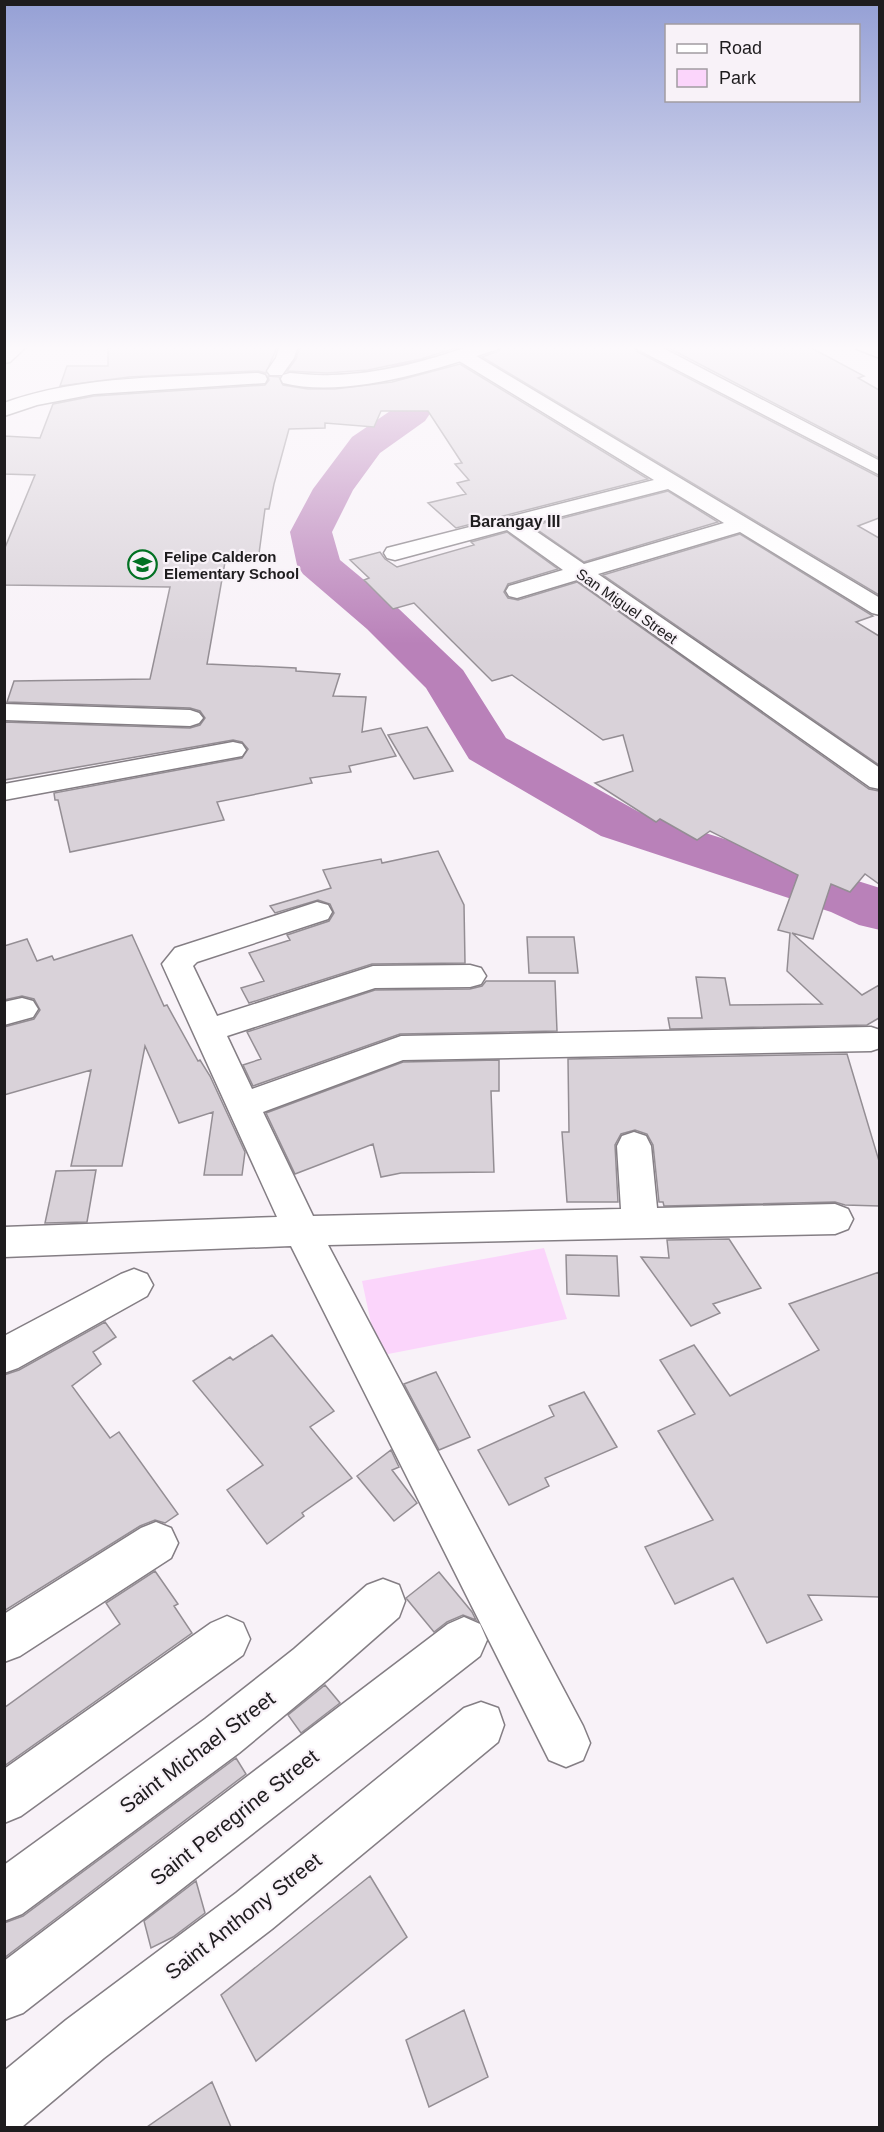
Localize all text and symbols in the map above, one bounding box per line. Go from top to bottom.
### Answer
legend [665,24,860,102]
text: Road [719,38,762,58]
text: Park [719,68,757,88]
district label: Barangay III [470,513,560,530]
place label: Felipe Calderon Elementary School [164,548,299,582]
school or university icon: Felipe Calderon Elementary School [127,549,159,581]
street label: San Miguel Street [573,565,681,648]
street label: Saint Michael Street [115,1686,279,1818]
street label: Saint Peregrine Street [146,1744,323,1890]
street label: Saint Anthony Street [160,1848,326,1984]

